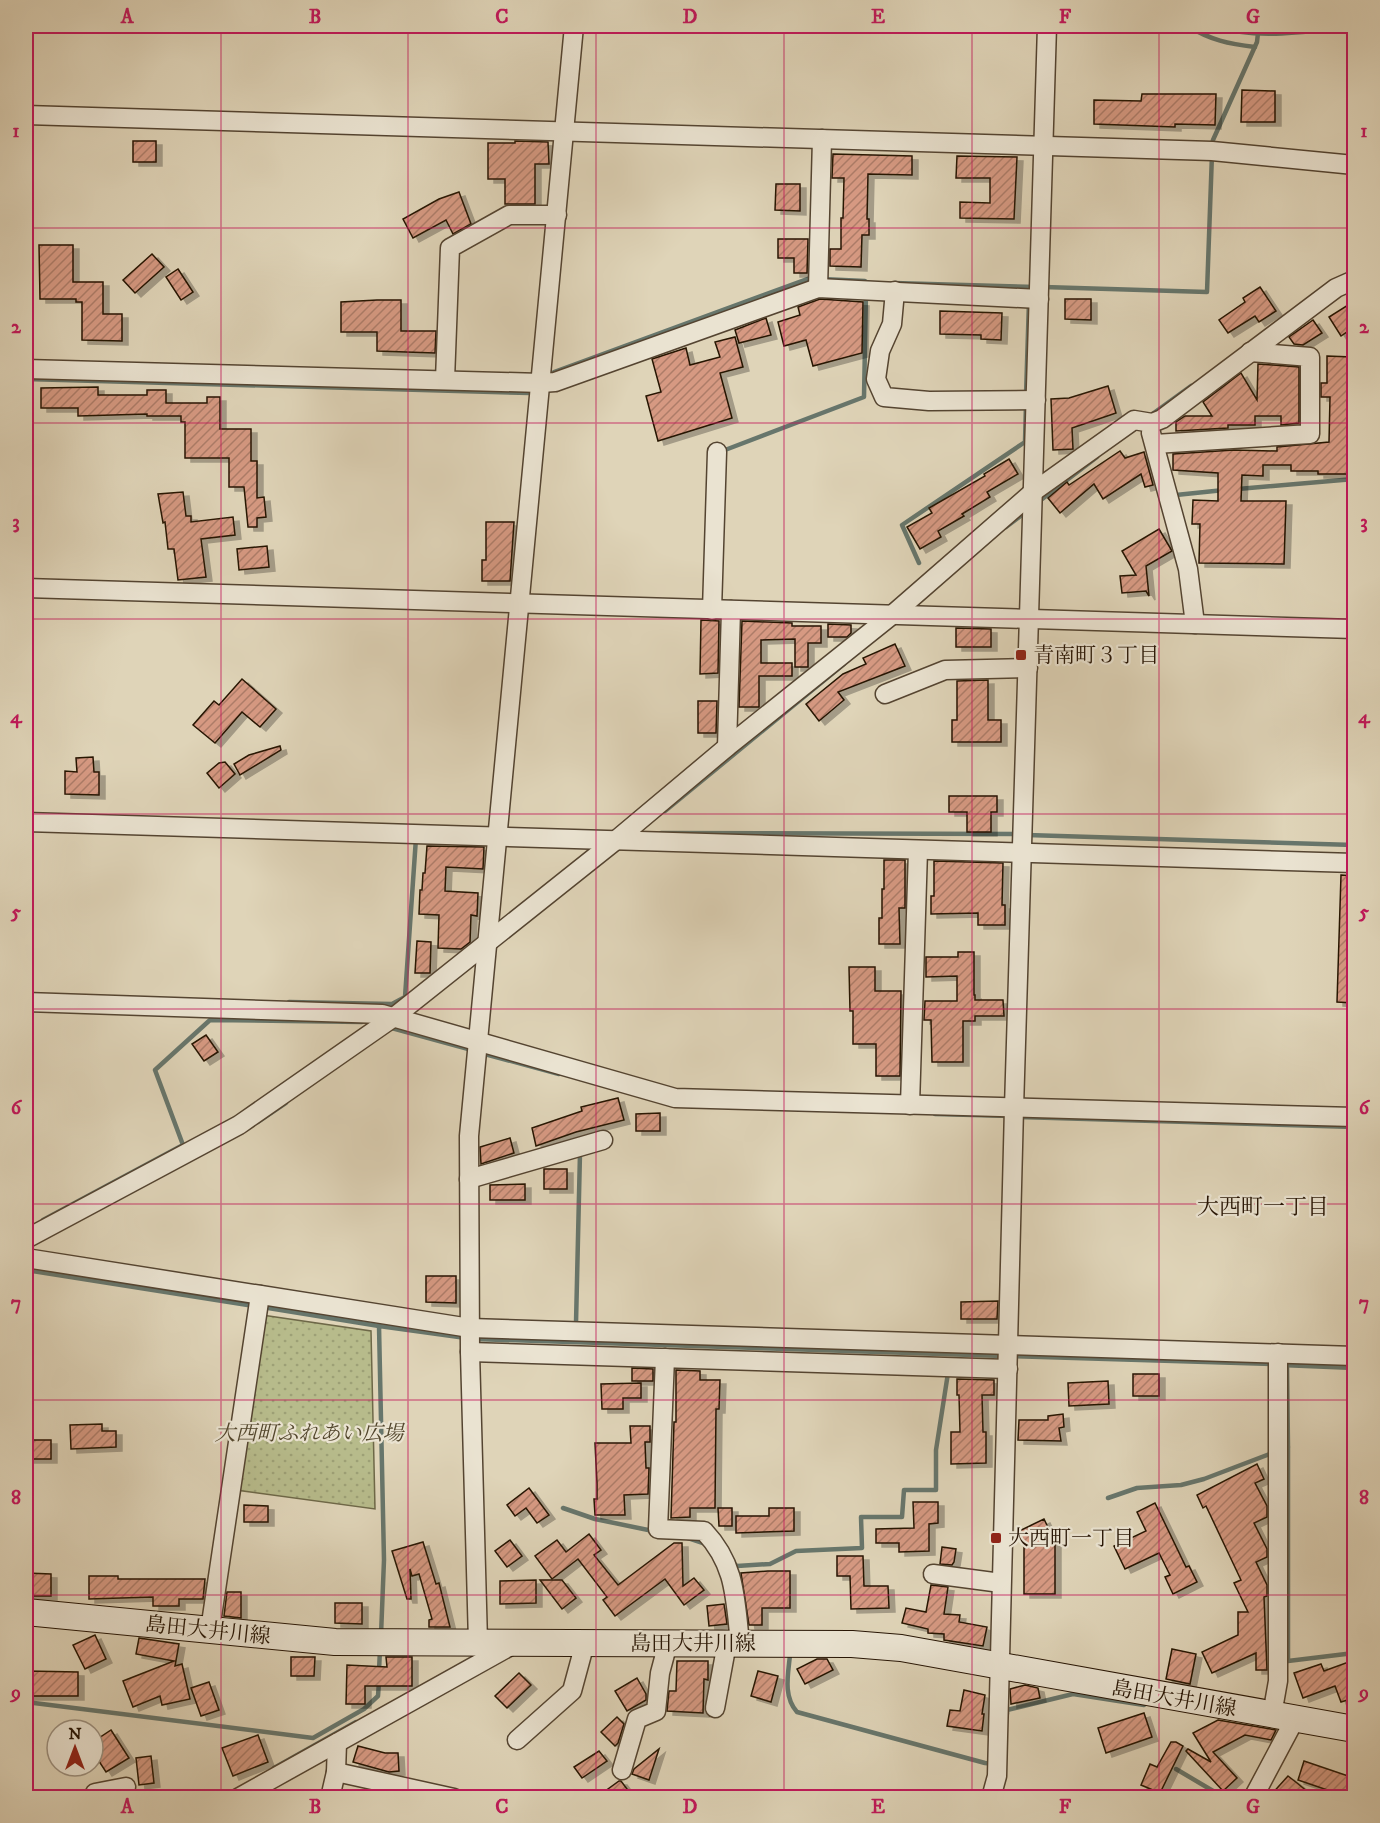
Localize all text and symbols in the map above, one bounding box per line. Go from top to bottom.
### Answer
text: A [120,5,135,30]
text: B [309,5,321,30]
text: C [495,5,509,30]
text: D [683,5,698,30]
text: E [871,5,885,30]
text: F [1059,5,1072,30]
text: G [1246,5,1260,30]
text: 1 [12,119,20,144]
text: 1 [1360,119,1368,144]
text: 2 [11,315,22,340]
text: 2 [1359,315,1370,340]
text: 3 [12,510,20,535]
text: 3 [1360,510,1368,535]
place label: 青南町３丁目 [1033,643,1159,669]
marker: 青南町３丁目 [1014,648,1028,662]
text: 4 [10,705,23,730]
text: 4 [1358,705,1371,730]
text: 5 [10,900,21,925]
text: 5 [1358,900,1369,925]
text: 6 [11,1096,23,1121]
text: 6 [1359,1096,1371,1121]
district label: 大西町一丁目 [1197,1194,1329,1221]
text: 7 [11,1291,21,1316]
text: 7 [1359,1291,1369,1316]
park label: 大西町ふれあい広場 [215,1421,405,1447]
text: 8 [11,1486,21,1511]
text: 8 [1359,1486,1369,1511]
place label: 大西町一丁目 [1008,1526,1134,1552]
marker: 大西町一丁目 [989,1531,1003,1545]
street label: 島田大井川線 [144,1611,272,1651]
street label: 島田大井川線 [630,1631,756,1657]
street label: 島田大井川線 [1110,1675,1238,1723]
text: 9 [9,1681,21,1706]
text: 9 [1357,1681,1369,1706]
north arrow [45,1718,105,1778]
text: N [68,1724,82,1744]
text: A [120,1795,135,1820]
text: B [309,1795,321,1820]
text: C [495,1795,509,1820]
text: D [683,1795,698,1820]
text: E [871,1795,885,1820]
text: F [1059,1795,1072,1820]
text: G [1246,1795,1260,1820]

